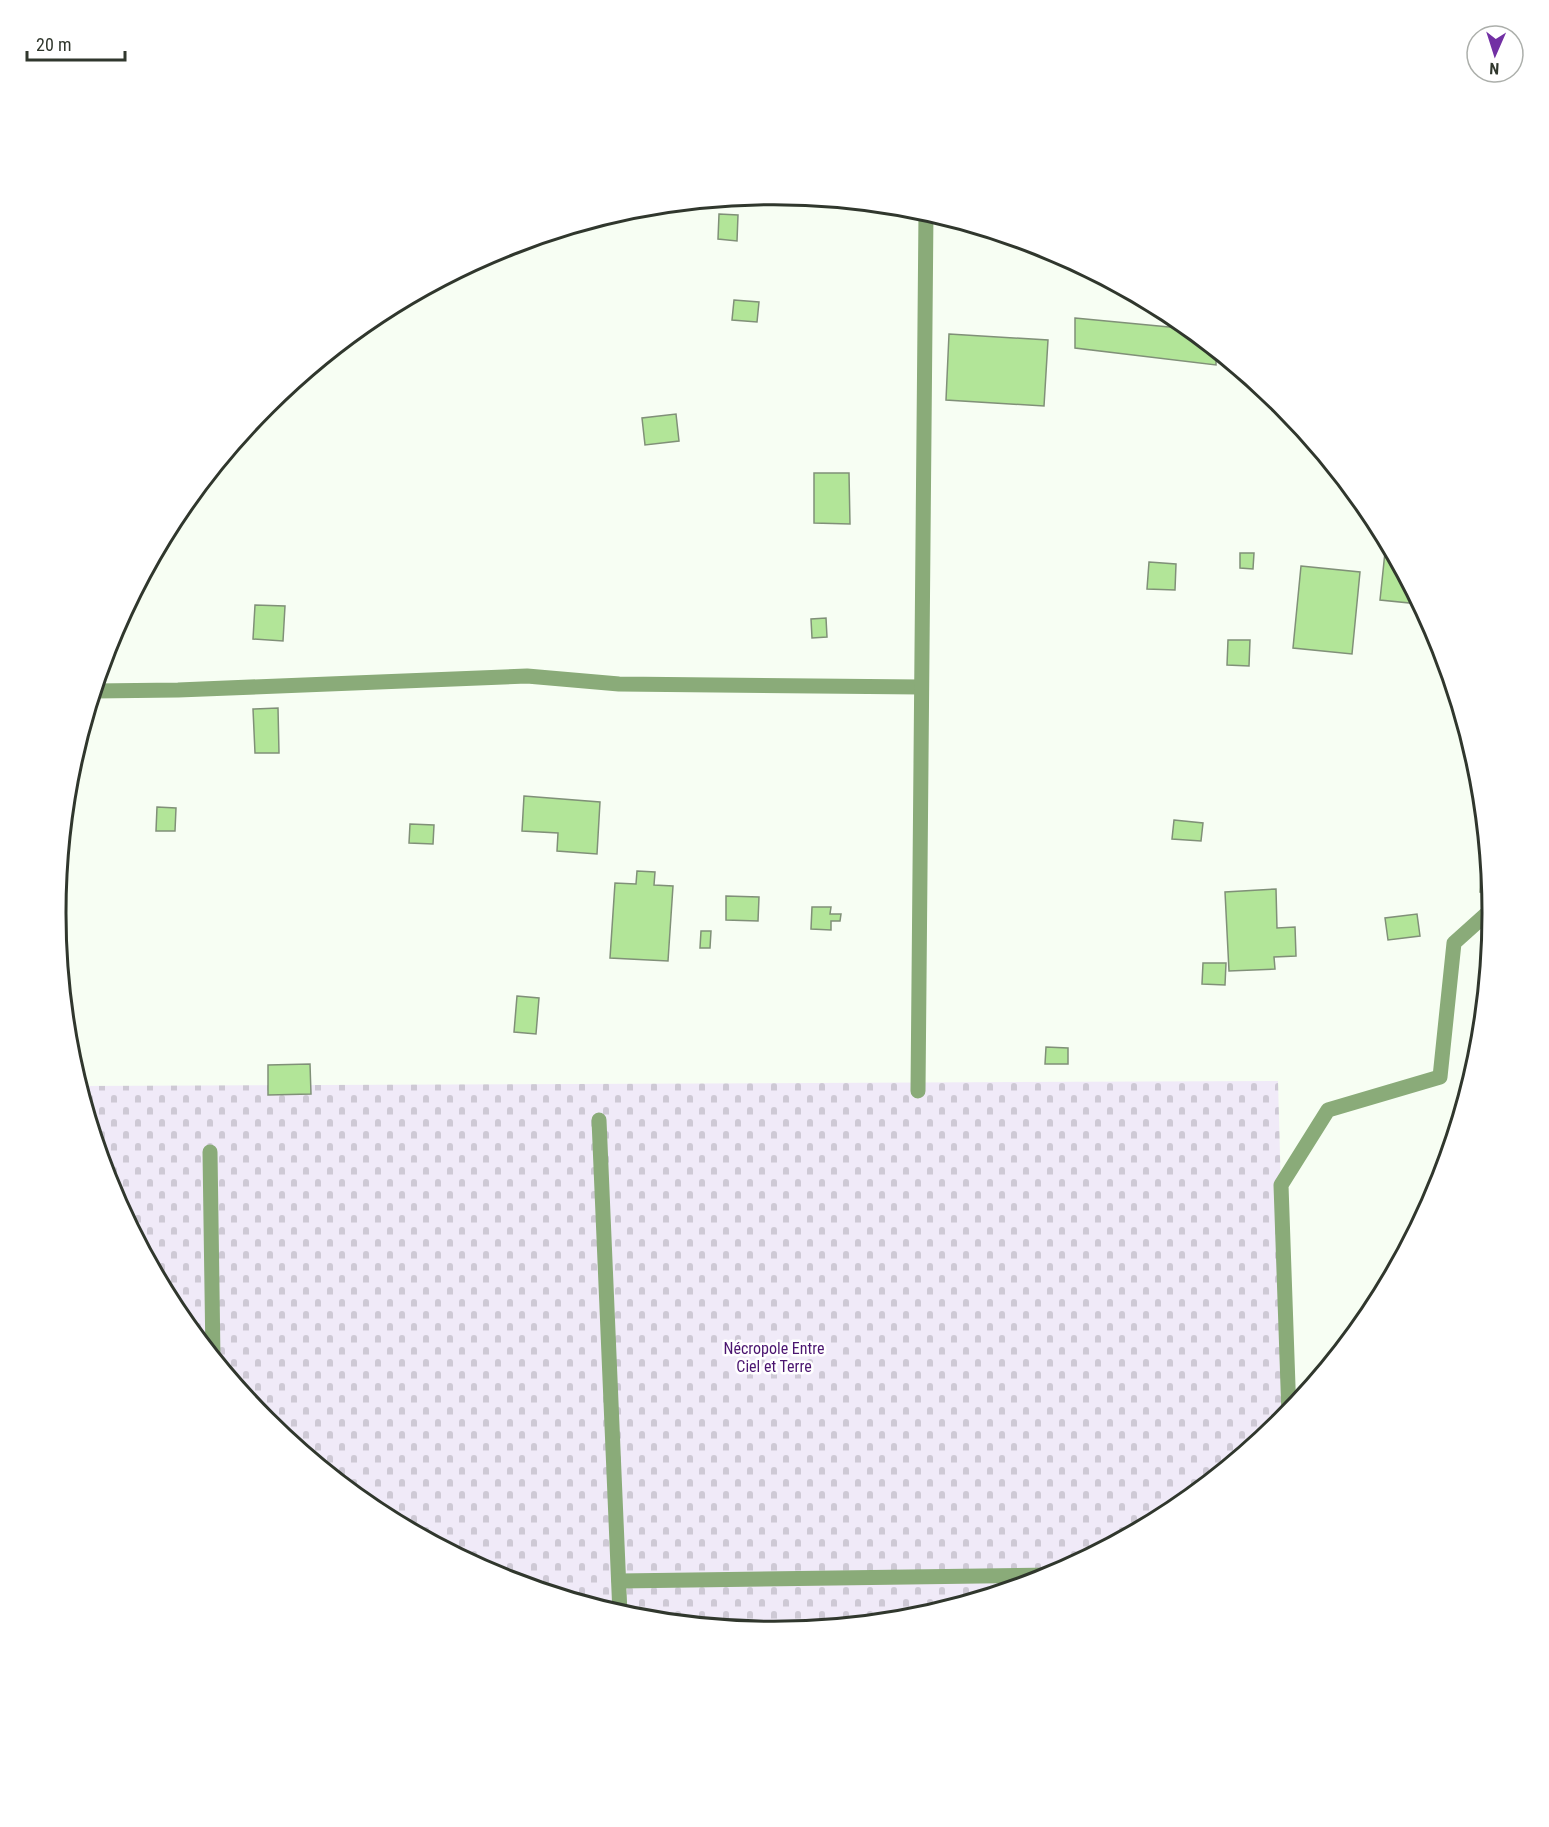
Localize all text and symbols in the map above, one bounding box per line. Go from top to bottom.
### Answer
scale bar [27,24,124,62]
north arrow [1465,24,1525,84]
text: 20 m [36,34,71,55]
text: N [1489,59,1500,78]
park label: Nécropole Entre Ciel et Terre [724,1339,824,1376]

